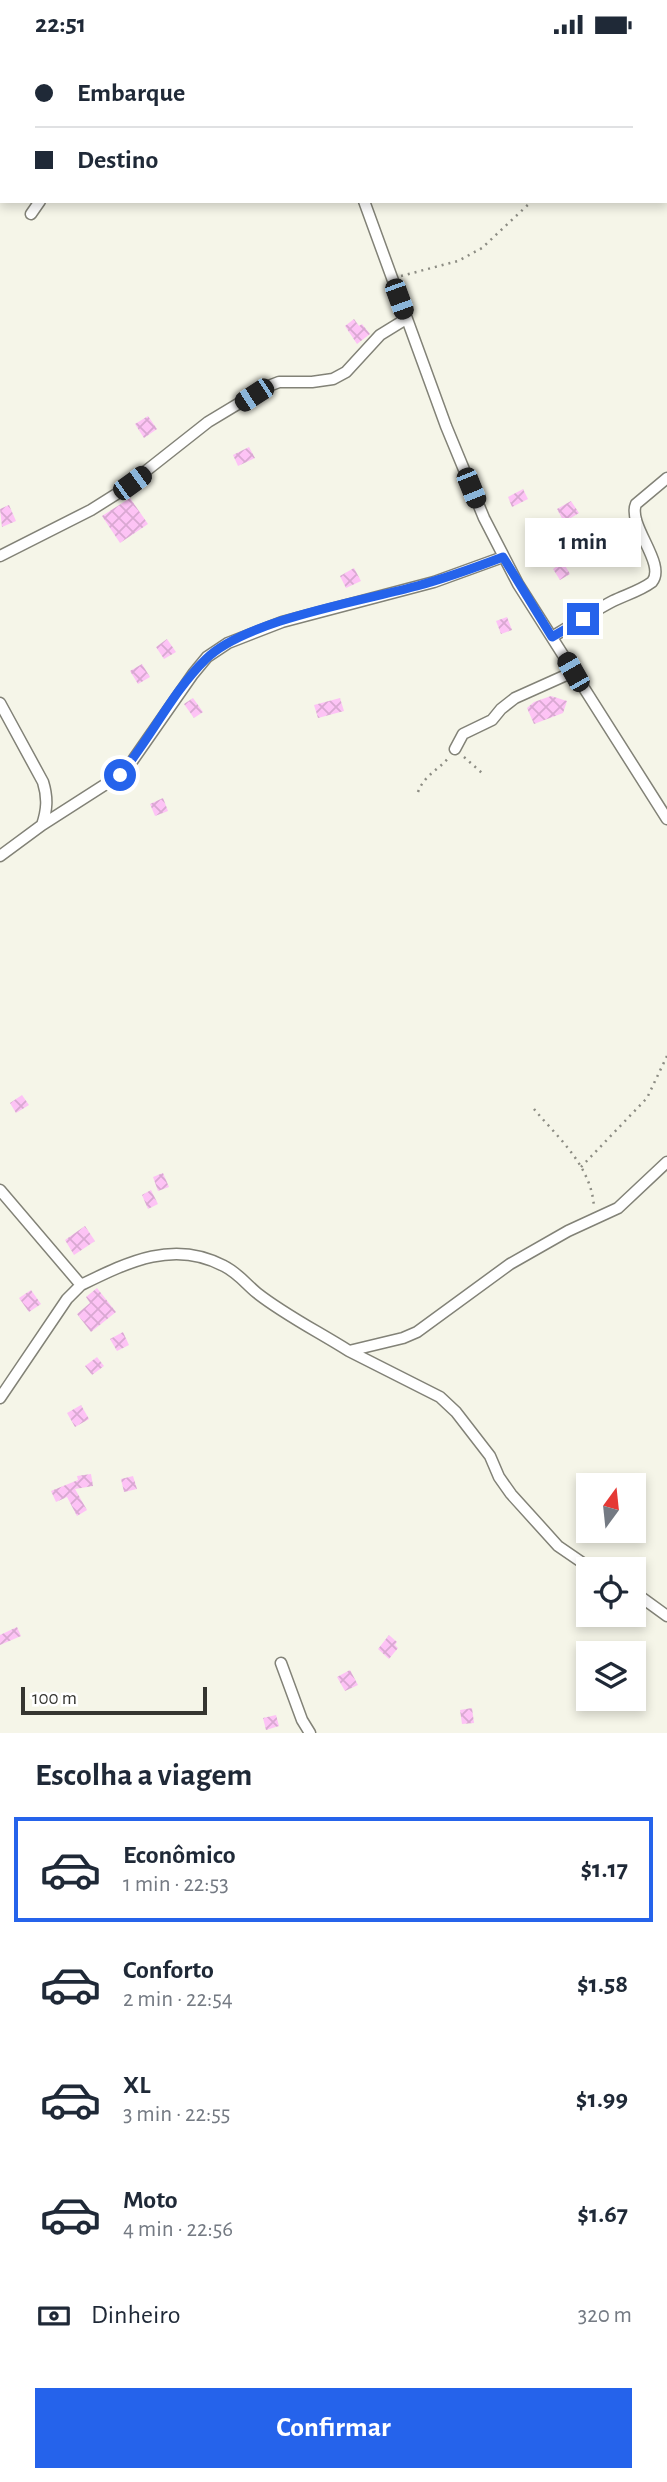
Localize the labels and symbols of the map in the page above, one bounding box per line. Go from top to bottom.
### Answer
car [382,276,417,322]
car [231,375,278,415]
car [109,462,156,504]
car [454,465,489,511]
callout: 1 min [525,517,641,567]
route end [567,603,599,635]
car [554,649,593,695]
route start [104,759,136,791]
north arrow [576,1473,646,1543]
scale bar [21,1684,206,1716]

